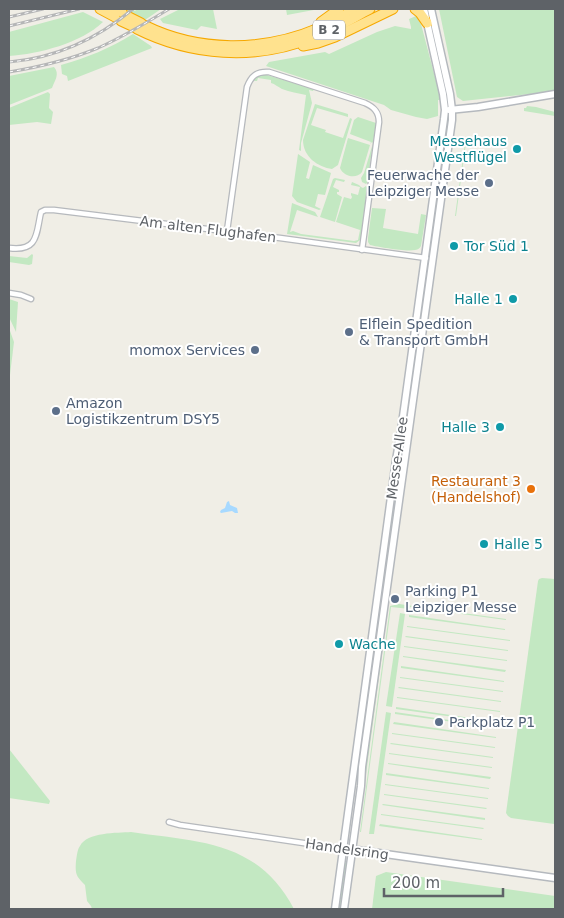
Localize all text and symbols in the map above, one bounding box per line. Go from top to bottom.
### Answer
road number: B 2 [313,20,345,40]
place label: Messehaus Westflügel [429,133,507,165]
marker: Messehaus Westflügel [511,143,523,155]
place label: Feuerwache der Leipziger Messe [367,167,479,199]
marker: Feuerwache der Leipziger Messe [483,177,495,189]
street label: Am alten Flughafen [139,213,277,245]
place label: Tor Süd 1 [463,238,529,254]
marker: Tor Süd 1 [448,240,460,252]
place label: Halle 1 [454,291,503,307]
marker: Halle 1 [507,293,519,305]
place label: Elflein Spedition & Transport GmbH [359,316,488,348]
marker: Elflein Spedition & Transport GmbH [343,326,355,338]
place label: momox Services [129,342,245,358]
marker: momox Services [249,344,261,356]
place label: Amazon Logistikzentrum DSY5 [66,395,220,427]
marker: Amazon Logistikzentrum DSY5 [50,405,62,417]
street label: Messe-Allee [383,416,411,500]
place label: Halle 3 [441,419,490,435]
marker: Halle 3 [494,421,506,433]
place label: Restaurant 3 (Handelshof) [431,473,521,505]
marker: Restaurant 3 (Handelshof) [525,483,537,495]
place label: Halle 5 [494,536,543,552]
marker: Halle 5 [478,538,490,550]
place label: Parking P1 Leipziger Messe [405,583,517,615]
marker: Parking P1 Leipziger Messe [389,593,401,605]
place label: Wache [349,636,396,652]
marker: Wache [333,638,345,650]
place label: Parkplatz P1 [449,714,535,730]
marker: Parkplatz P1 [433,716,445,728]
street label: Handelsring [304,835,390,863]
scale bar [384,866,503,898]
text: 200 m [392,874,440,892]

